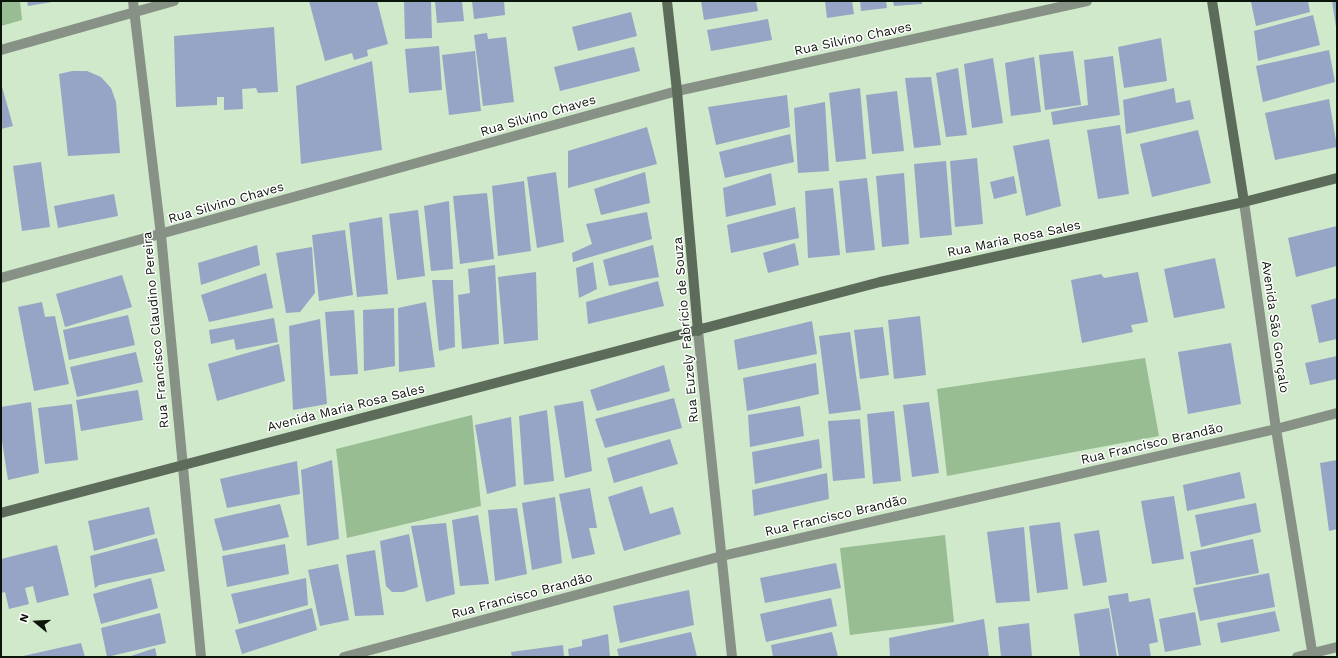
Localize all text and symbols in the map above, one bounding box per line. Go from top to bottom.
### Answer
street label: Rua Silvino Chaves [793,19,913,59]
street label: Rua Silvino Chaves [478,92,598,140]
street label: Rua Silvino Chaves [166,179,286,227]
street label: Rua Maria Rosa Sales [946,217,1082,261]
street label: Rua Francisco Claudino Pereira [140,231,172,429]
street label: Rua Euzely Fabrício de Souza [670,236,702,424]
street label: Avenida São Gonçalo [1258,260,1292,394]
street label: Avenida Maria Rosa Sales [266,381,426,435]
street label: Rua Francisco Brandão [1079,420,1225,468]
street label: Rua Francisco Brandão [763,492,909,540]
street label: Rua Francisco Brandão [450,570,594,622]
north arrow [16,602,56,642]
text: N [17,612,32,624]

